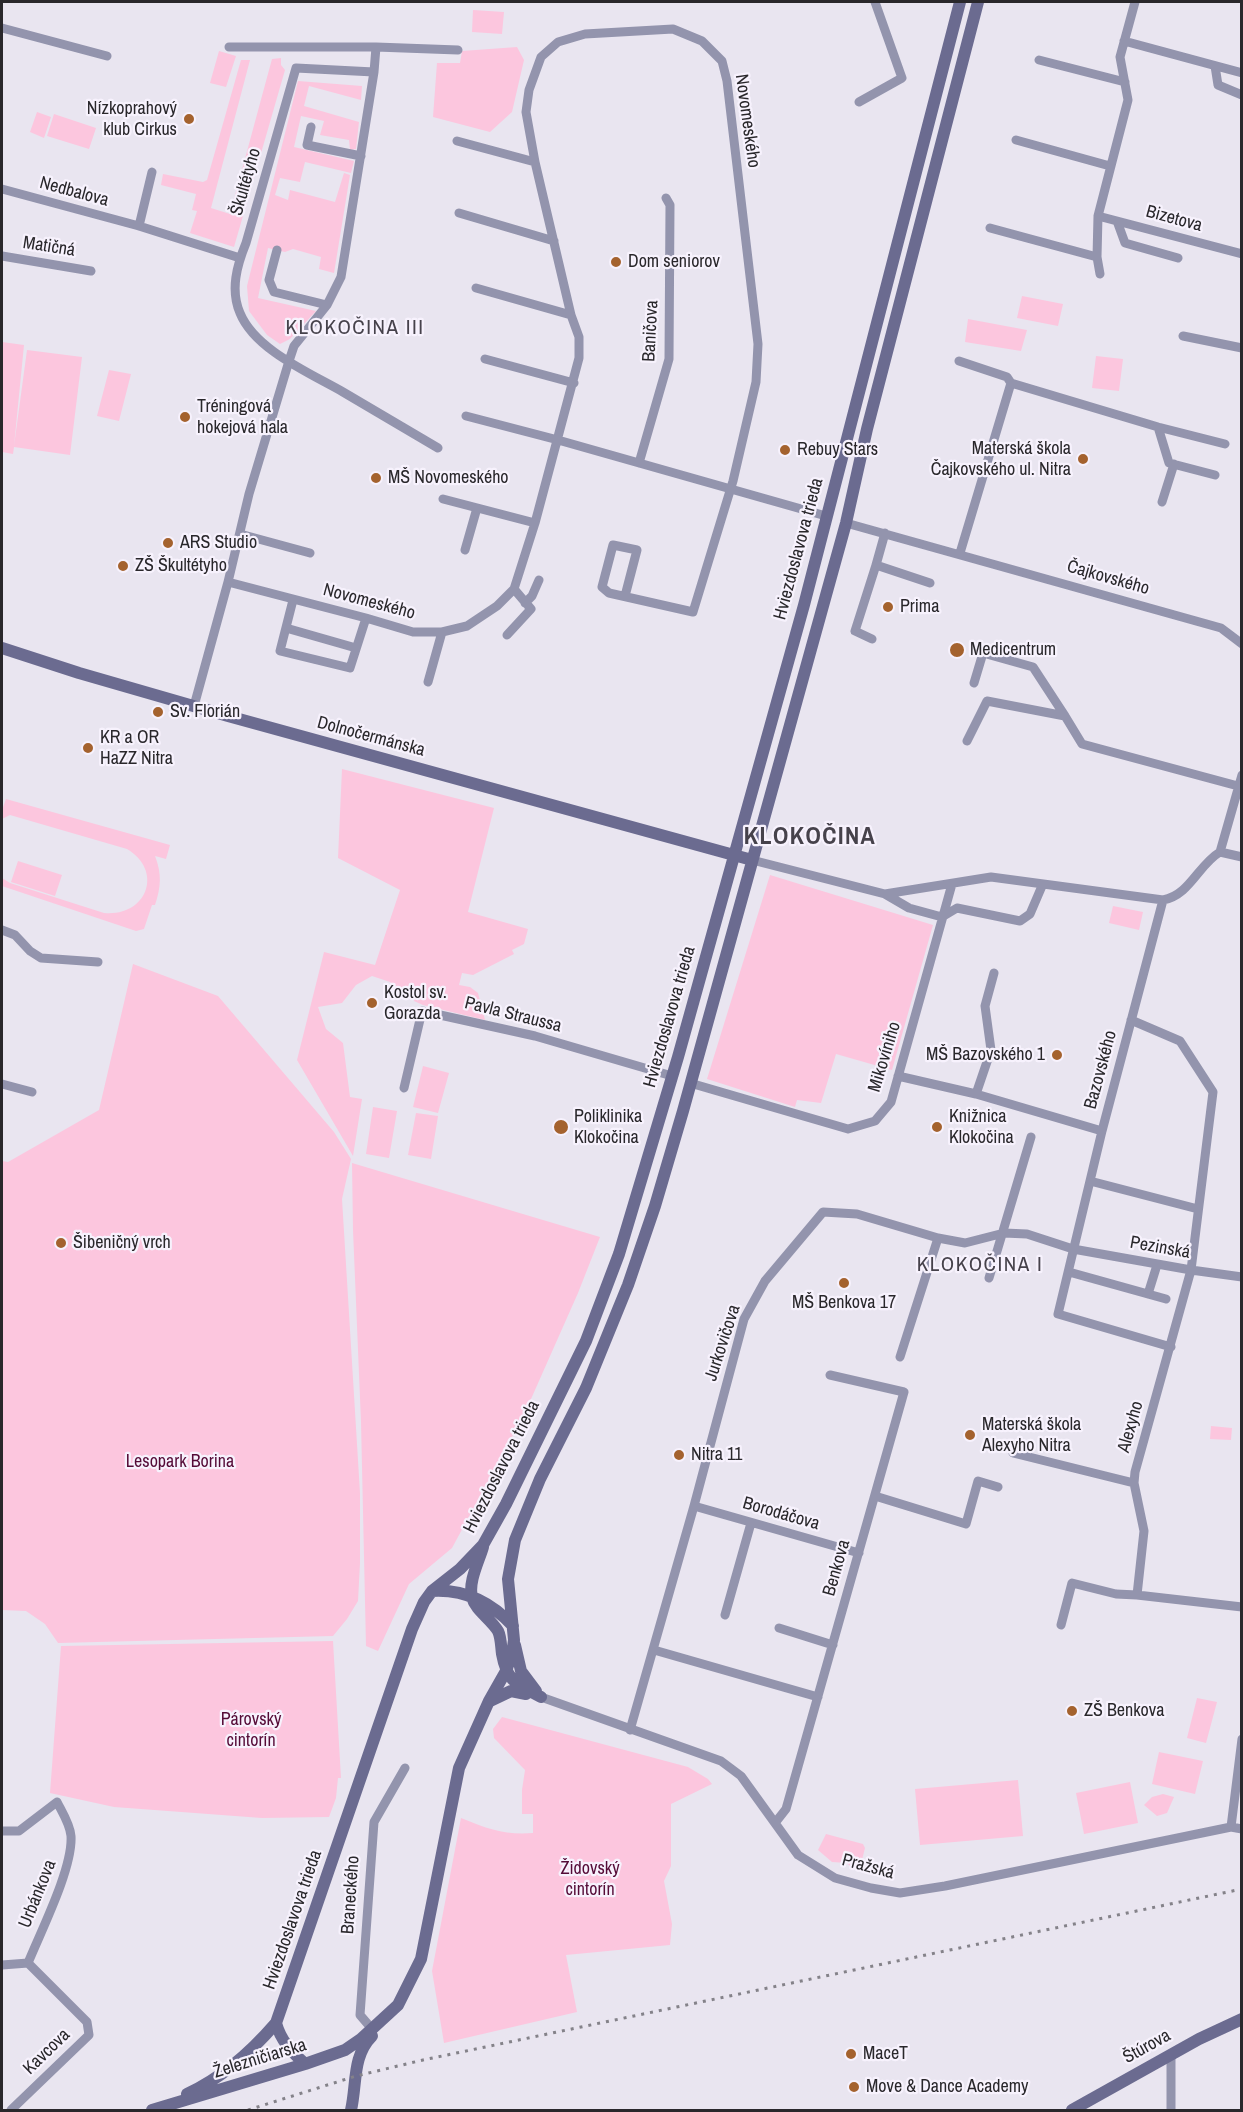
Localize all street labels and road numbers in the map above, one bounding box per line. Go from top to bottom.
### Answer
street label: Novomeského [730,73,764,169]
street label: Škultétyho [226,146,266,218]
street label: Nedbalova [37,172,111,212]
street label: Bizetova [1143,201,1205,237]
street label: Matičná [21,232,77,262]
street label: Baničova [639,300,663,362]
street label: Hviezdoslavova trieda [770,476,828,622]
street label: Čajkovského [1064,556,1152,600]
street label: Novomeského [321,579,417,625]
street label: Dolnočermánska [315,712,427,762]
street label: Hviezdoslavova trieda [639,944,701,1090]
street label: Pavla Straussa [462,993,564,1037]
street label: Mikovíniho [864,1019,906,1095]
street label: Bazovského [1080,1028,1122,1112]
street label: Pezinská [1128,1232,1192,1264]
street label: Jurkovičova [701,1302,745,1384]
street label: Hviezdoslavova trieda [459,1397,545,1537]
street label: Alexyho [1113,1399,1149,1455]
street label: Borodáčova [740,1493,822,1535]
street label: Benkova [819,1537,855,1599]
street label: Hviezdoslavova trieda [259,1847,327,1993]
street label: Pražská [839,1850,897,1884]
street label: Braneckého [337,1855,365,1935]
street label: Urbánkova [15,1857,61,1931]
street label: Kavcova [19,2025,75,2079]
street label: Štúrova [1120,2025,1174,2069]
street label: Železničiarska [211,2035,309,2083]

